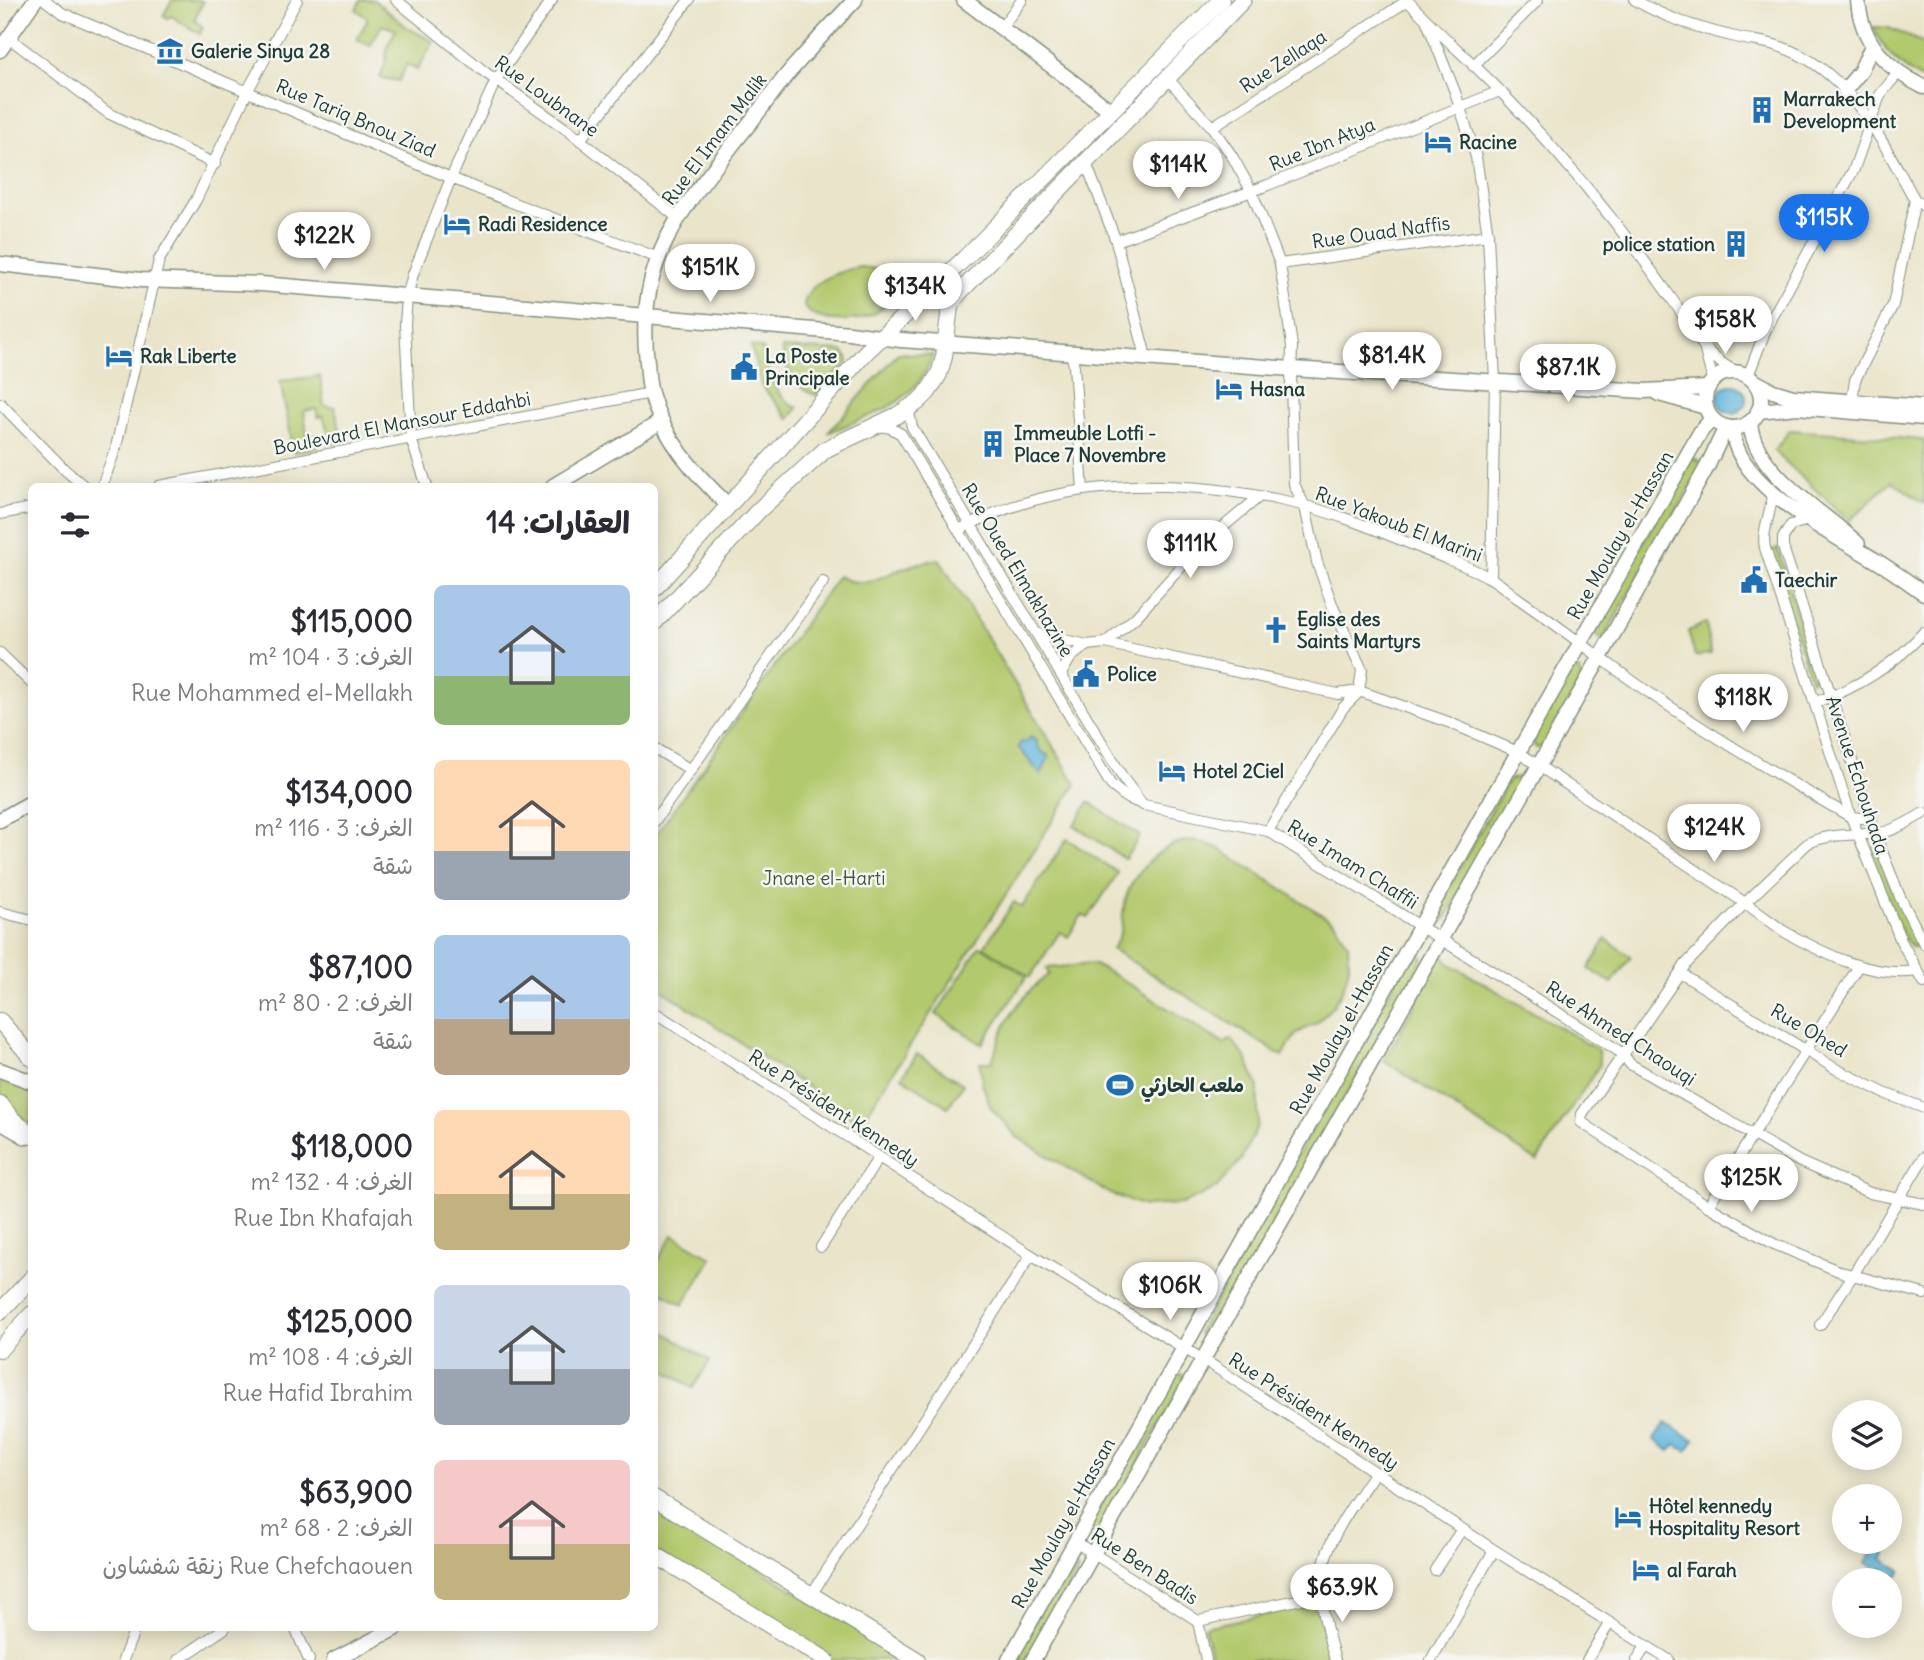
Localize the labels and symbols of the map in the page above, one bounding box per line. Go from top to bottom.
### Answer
street label: Rue Zellaqa [1235,24,1331,98]
museum icon: Galerie Sinya 28 [155,36,185,66]
place label: Galerie Sinya 28 [191,39,330,63]
street label: Rue Loubnane [490,50,604,142]
street label: Rue El Imam Malik [657,68,772,210]
street label: Rue Tariq Bnou Ziad [273,74,439,162]
place label: Marrakech Development [1783,87,1897,133]
building icon: Marrakech Development [1747,95,1777,125]
street label: Rue Ibn Atya [1266,112,1379,176]
hotel icon: Racine [1423,127,1453,157]
place label: Racine [1459,130,1517,154]
pin: $114K [1129,142,1227,201]
pin: $115K [1775,194,1873,254]
hotel icon: Radi Residence [442,209,472,239]
street label: Rue Ouad Naffis [1310,210,1452,254]
pin: $122K [275,212,373,272]
place label: Radi Residence [478,212,607,236]
building icon: police station [1721,229,1751,259]
place label: police station [1603,232,1715,256]
pin: $151K [661,244,759,304]
pin: $134K [866,264,964,323]
pin: $158K [1676,296,1774,356]
pin: $81.4K [1335,332,1449,392]
hotel icon: Rak Liberte [104,341,134,371]
place label: Rak Liberte [140,344,237,368]
place label: La Poste Principale [765,344,850,390]
pin: $87.1K [1511,344,1625,404]
public building icon: La Poste Principale [729,352,759,382]
hotel icon: Hasna [1214,374,1244,404]
place label: Hasna [1250,377,1305,401]
street label: Boulevard El Mansour Eddahbi [271,386,533,460]
place label: Immeuble Lotfi - Place 7 Novembre [1014,421,1166,467]
building icon: Immeuble Lotfi - Place 7 Novembre [978,429,1008,459]
street label: Rue Moulay el-Hassan [1562,446,1678,624]
street label: Rue Oued Elmakhazine [957,479,1079,661]
street label: Rue Yakoub El Marini [1312,481,1486,567]
pin: $111K [1141,520,1239,580]
public building icon: Taechir [1739,565,1769,595]
place label: Taechir [1775,568,1838,592]
place label: Eglise des Saints Martyrs [1297,607,1421,653]
church icon: Eglise des Saints Martyrs [1261,615,1291,645]
public building icon: Police [1071,659,1101,689]
place label: Police [1107,662,1157,686]
pin: $118K [1694,674,1792,734]
street label: Avenue Echouhada [1821,693,1895,857]
hotel icon: Hotel 2Ciel [1157,756,1187,786]
place label: Hotel 2Ciel [1193,759,1284,783]
pin: $124K [1665,804,1763,864]
street label: Rue Imam Chaffii [1283,814,1423,914]
park label: Jnane el-Harti [763,866,885,890]
street label: Rue Moulay el-Hassan [1284,939,1398,1119]
street label: Rue Ahmed Chaouqi [1541,976,1701,1090]
street label: Rue Ohed [1766,998,1852,1062]
street label: Rue Président Kennedy [744,1044,924,1172]
sports icon: ملعب الحارثي [1105,1070,1135,1100]
place label: ملعب الحارثي [1141,1073,1244,1102]
pin: $125K [1702,1154,1800,1214]
pin: $106K [1121,1262,1219,1322]
street label: Rue Président Kennedy [1224,1347,1404,1475]
street label: Rue Moulay el-Hassan [1006,1433,1120,1613]
place label: Hôtel kennedy Hospitality Resort [1649,1494,1801,1540]
hotel icon: Hôtel kennedy Hospitality Resort [1613,1502,1643,1532]
street label: Rue Ben Badis [1087,1522,1203,1610]
hotel icon: al Farah [1631,1555,1661,1585]
place label: al Farah [1667,1558,1737,1582]
pin: $63.9K [1285,1564,1399,1624]

